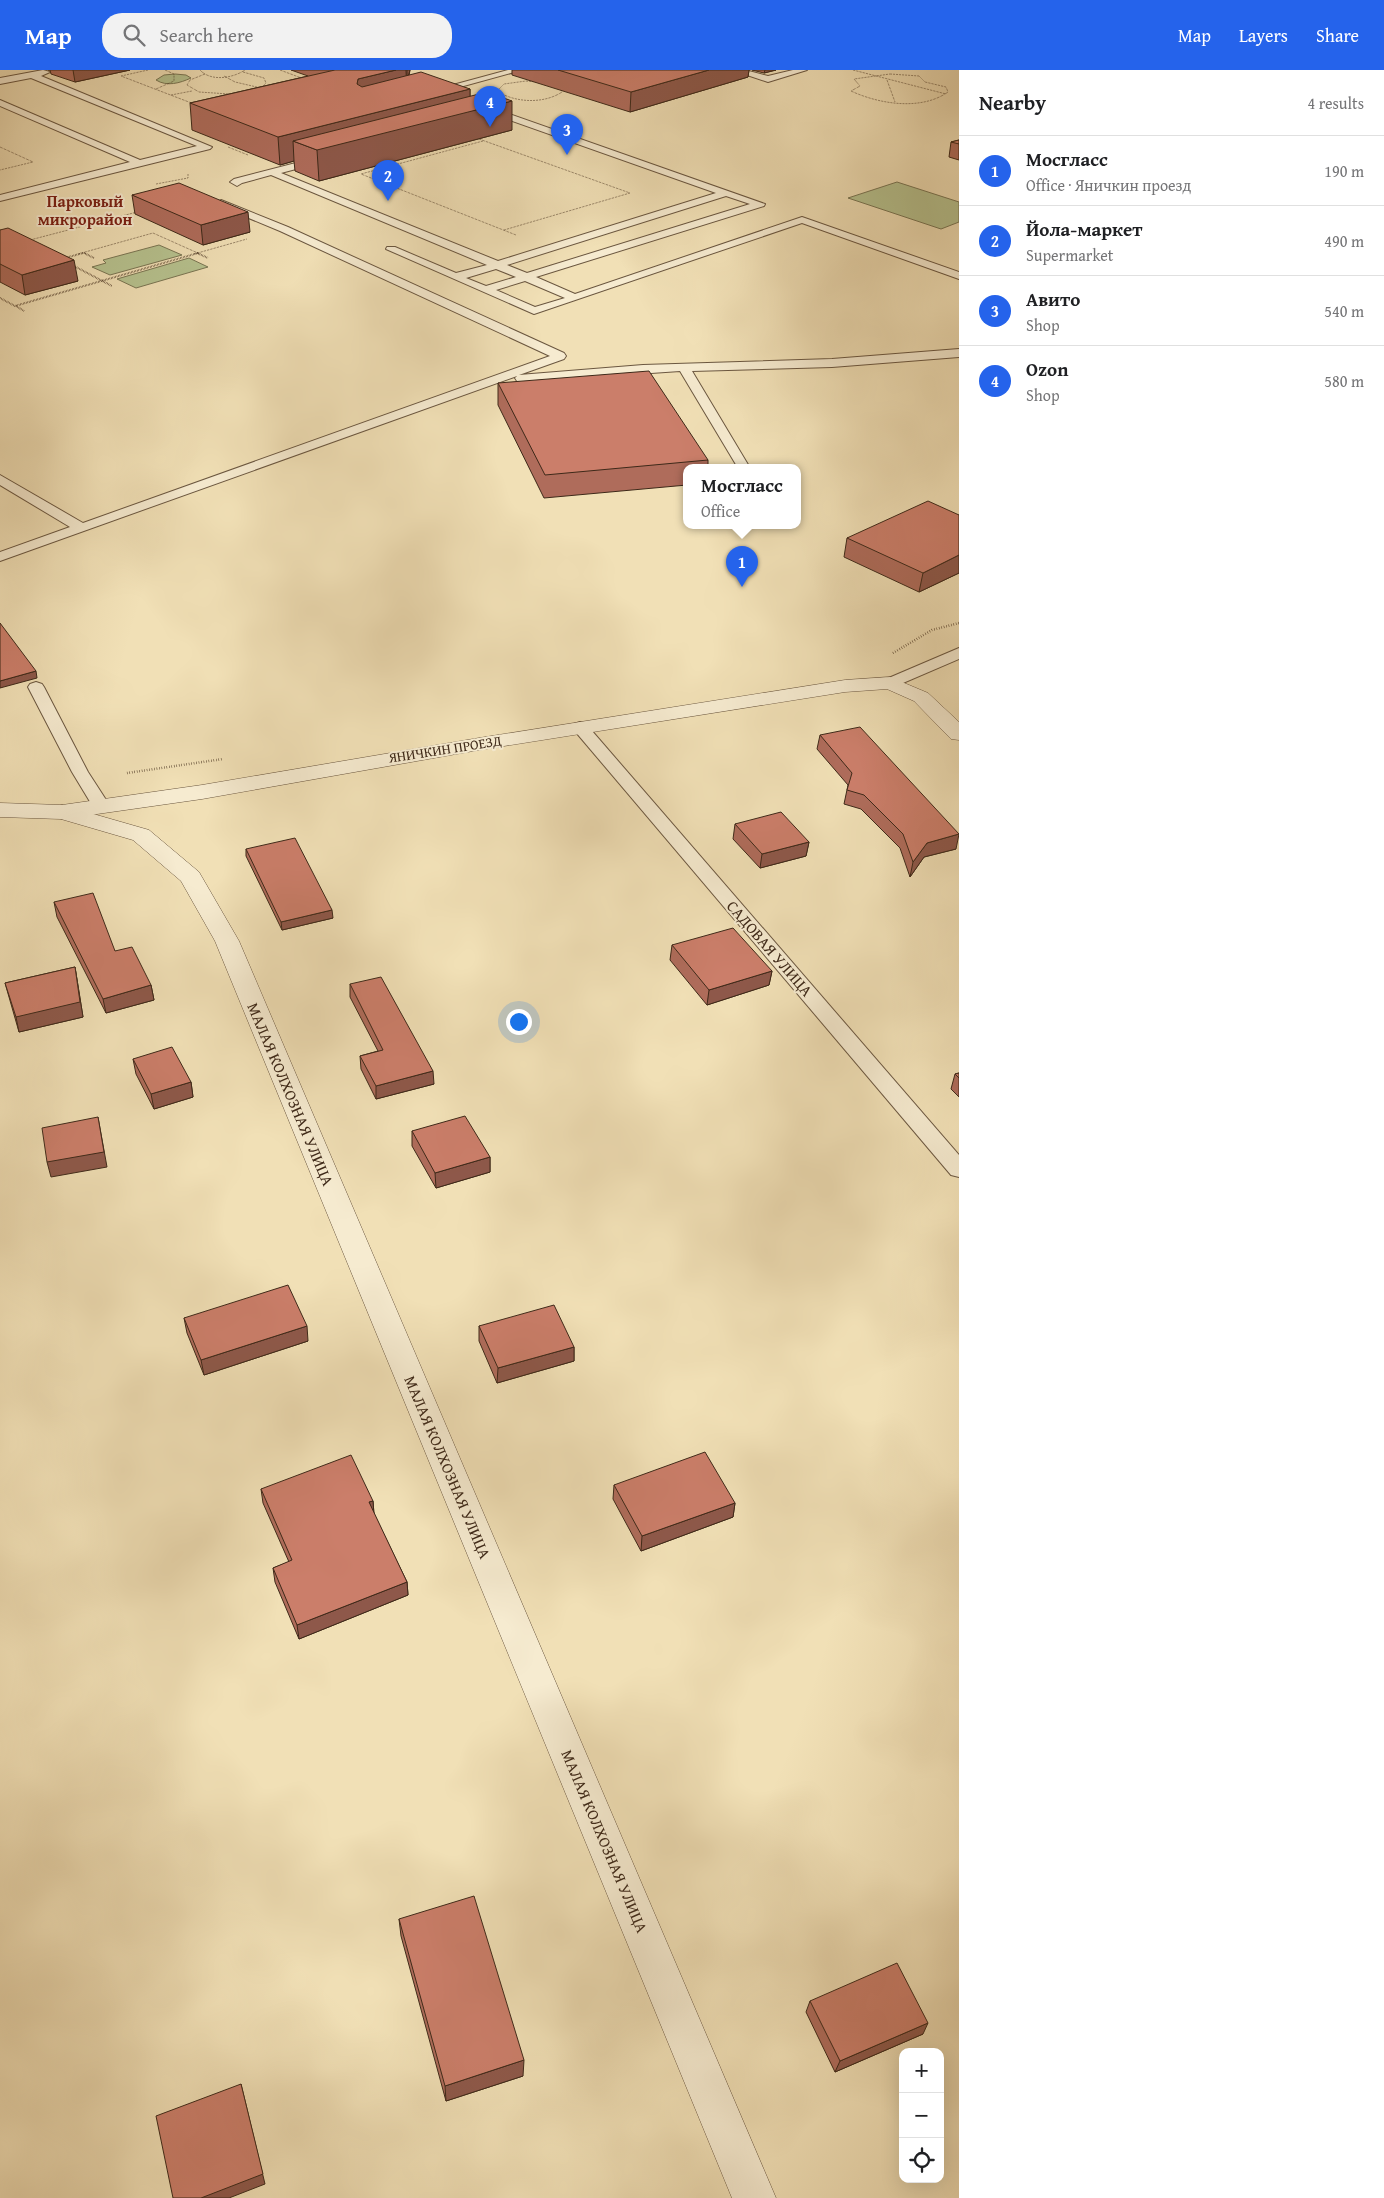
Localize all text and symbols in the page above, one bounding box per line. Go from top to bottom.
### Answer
search box [102,13,452,58]
text: Map [25,18,72,53]
icon: search [120,21,148,49]
text: Search here [160,21,253,49]
text: Map [1178,22,1211,49]
text: Layers [1239,22,1288,49]
text: Share [1316,22,1359,49]
pin: 4 [474,86,506,127]
text: Nearby [979,87,1046,118]
text: 4 results [1307,91,1364,115]
pin: 3 [551,114,583,155]
text: Мосгласс [1026,145,1108,173]
text: 1 [991,159,999,183]
text: 190 m [1324,159,1364,183]
pin: 2 [372,160,404,201]
text: Office · Яничкин проезд [1026,173,1191,197]
district label: Парковый микрорайон [38,189,132,231]
text: Йола-маркет [1026,215,1143,243]
text: 2 [991,229,999,253]
text: 490 m [1324,229,1364,253]
text: Supermarket [1026,243,1113,267]
text: Авито [1026,285,1080,313]
text: 3 [991,299,999,323]
text: 540 m [1324,299,1364,323]
text: Shop [1026,313,1060,337]
text: Ozon [1026,355,1068,383]
text: 4 [991,369,999,393]
text: 580 m [1324,369,1364,393]
text: Shop [1026,383,1060,407]
popup [683,464,801,529]
text: Мосгласс [701,471,783,499]
text: Office [701,499,740,523]
pin: 1 [726,546,758,587]
street label: ЯНИЧКИН ПРОЕЗД [386,730,503,768]
street label: САДОВАЯ УЛИЦА [721,895,819,1002]
street label: МАЛАЯ КОЛХОЗНАЯ УЛИЦА [242,999,341,1189]
your location [506,1009,532,1035]
street label: МАЛАЯ КОЛХОЗНАЯ УЛИЦА [399,1372,498,1562]
street label: МАЛАЯ КОЛХОЗНАЯ УЛИЦА [556,1746,655,1936]
map controls [899,2048,944,2183]
button: + [899,2048,944,2093]
button: − [899,2093,944,2138]
button: locate [899,2138,944,2183]

